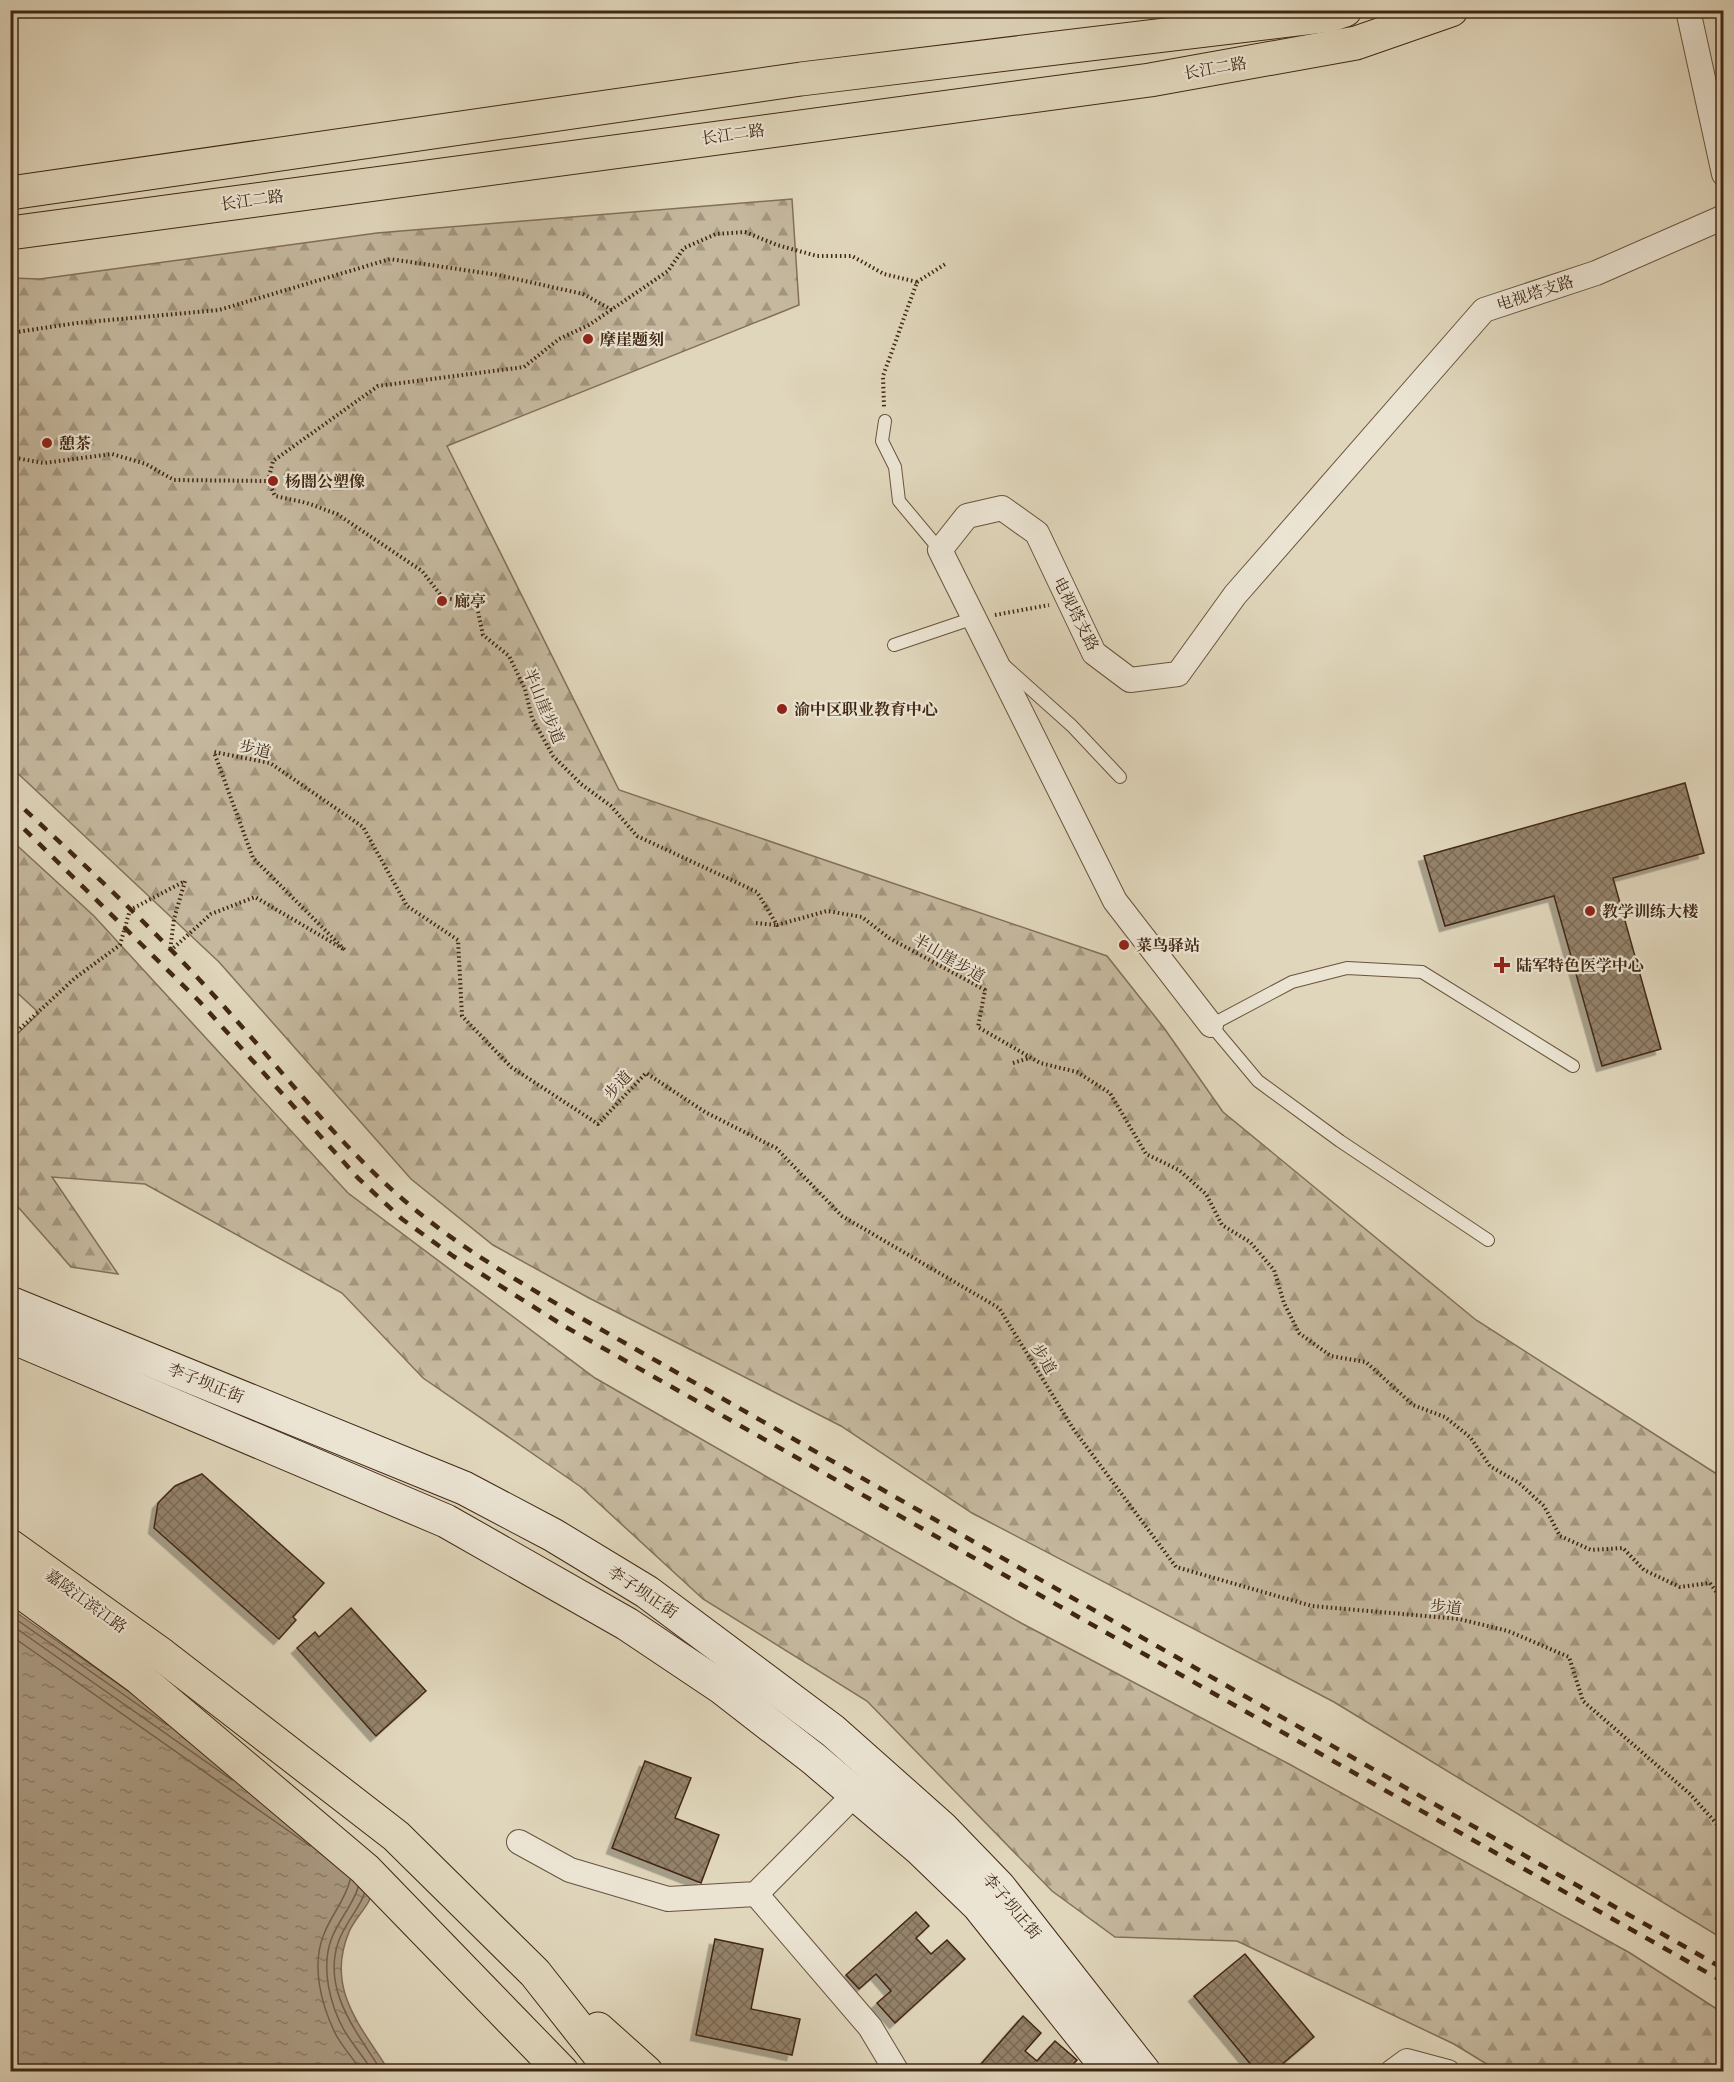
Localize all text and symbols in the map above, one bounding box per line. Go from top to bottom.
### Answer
street label: 长江二路 [1182,53,1248,83]
street label: 长江二路 [700,120,766,148]
street label: 长江二路 [219,186,285,214]
street label: 电视塔支路 [1494,272,1576,314]
place label: 摩崖题刻 [600,330,664,349]
marker: 摩崖题刻 [581,332,595,346]
place label: 憩茶 [59,434,91,453]
marker: 憩茶 [40,436,54,450]
place label: 杨闇公塑像 [285,472,365,491]
marker: 杨闇公塑像 [266,474,280,488]
street label: 电视塔支路 [1049,574,1103,654]
place label: 廊亭 [454,592,486,611]
marker: 廊亭 [435,594,449,608]
street label: 半山崖步道 [520,665,568,747]
place label: 渝中区职业教育中心 [794,700,938,719]
marker: 渝中区职业教育中心 [775,702,789,716]
street label: 步道 [237,736,273,762]
place label: 教学训练大楼 [1602,902,1698,921]
marker: 教学训练大楼 [1583,904,1597,918]
street label: 半山崖步道 [910,930,988,986]
place label: 菜鸟驿站 [1136,936,1200,955]
marker: 菜鸟驿站 [1117,938,1131,952]
marker: 陆军特色医学中心 [1493,956,1511,974]
place label: 陆军特色医学中心 [1516,956,1644,975]
street label: 步道 [600,1067,636,1103]
street label: 步道 [1028,1340,1060,1378]
street label: 李子坝正街 [165,1359,247,1407]
street label: 李子坝正街 [605,1562,681,1622]
street label: 嘉陵江滨江路 [42,1565,130,1637]
street label: 步道 [1429,1596,1463,1618]
street label: 李子坝正街 [979,1869,1045,1943]

